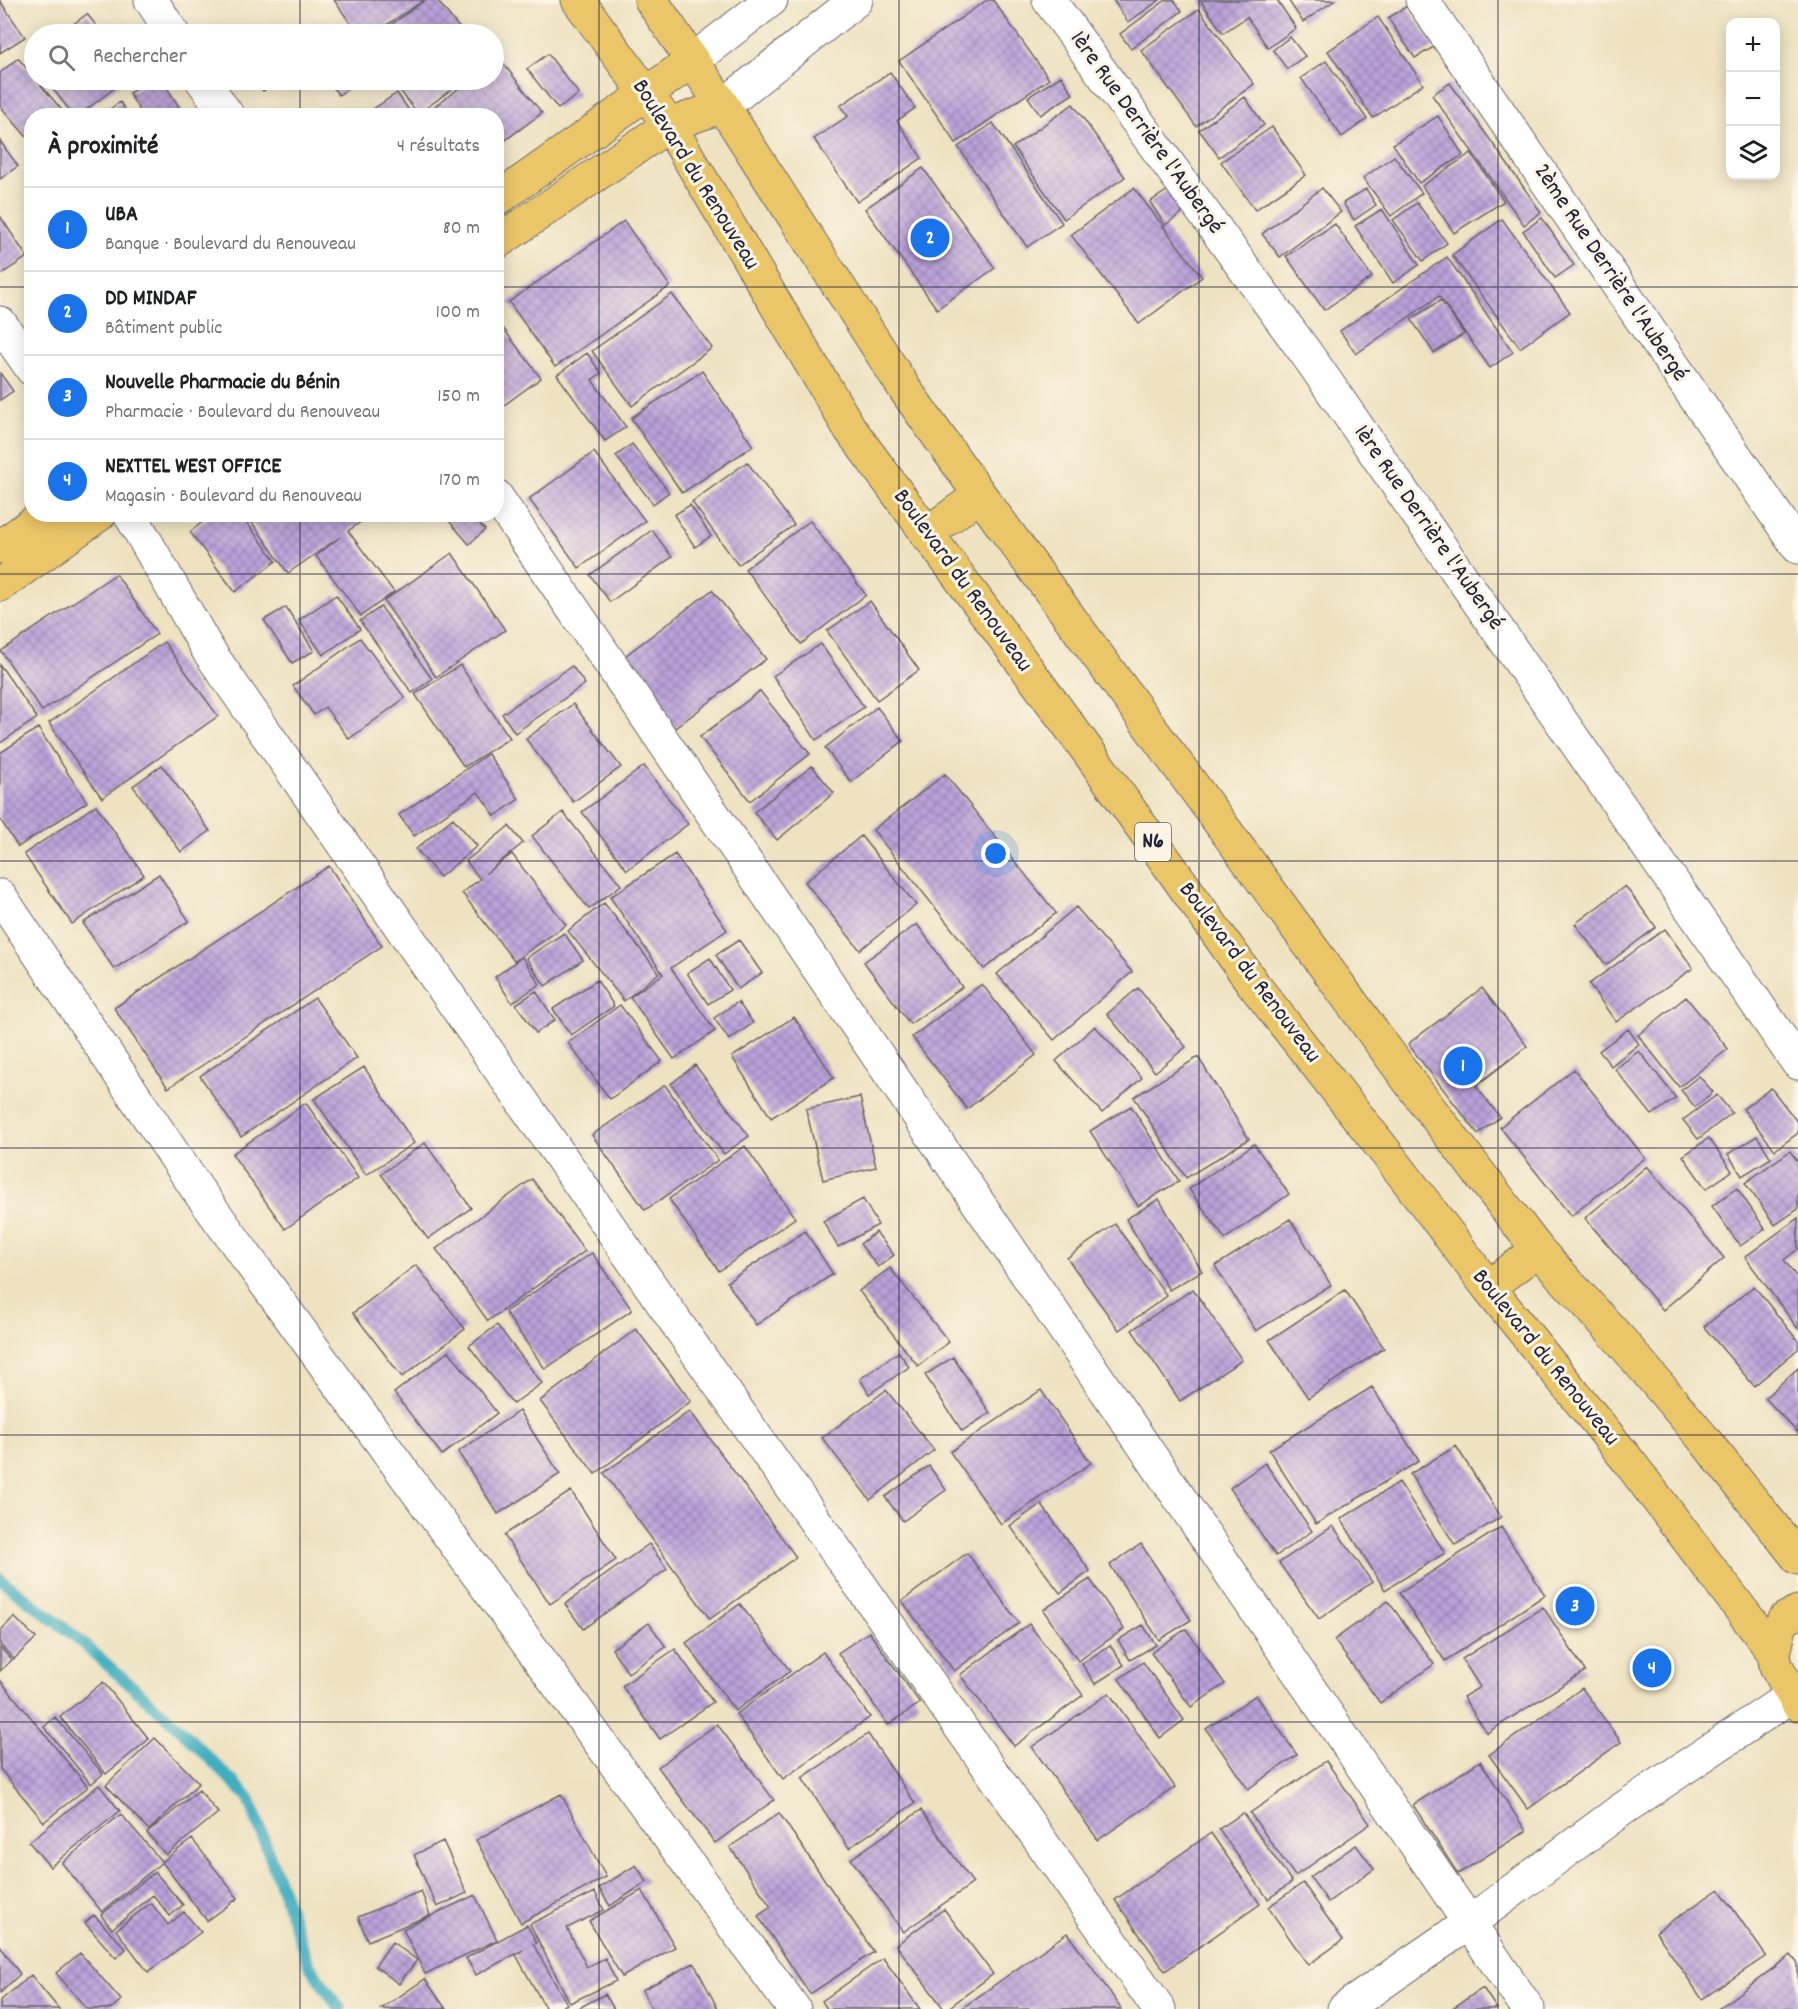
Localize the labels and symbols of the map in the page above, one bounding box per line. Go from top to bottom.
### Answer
street label: 1ère Rue Derrière l'Aubergé [1061,24,1231,242]
street label: Boulevard du Renouveau [622,73,768,277]
street label: 2ème Rue Derrière l'Aubergé [1524,157,1696,389]
pin: 2 [910,216,950,260]
street label: 1ère Rue Derrière l'Aubergé [1344,418,1512,638]
street label: Boulevard du Renouveau [884,482,1040,680]
road number: N6 [1135,823,1171,861]
your location [981,839,1010,868]
street label: Boulevard du Renouveau [1169,875,1329,1071]
pin: 1 [1444,1044,1482,1088]
street label: Boulevard du Renouveau [1463,1262,1627,1454]
pin: 3 [1556,1584,1594,1628]
pin: 4 [1632,1646,1672,1690]

